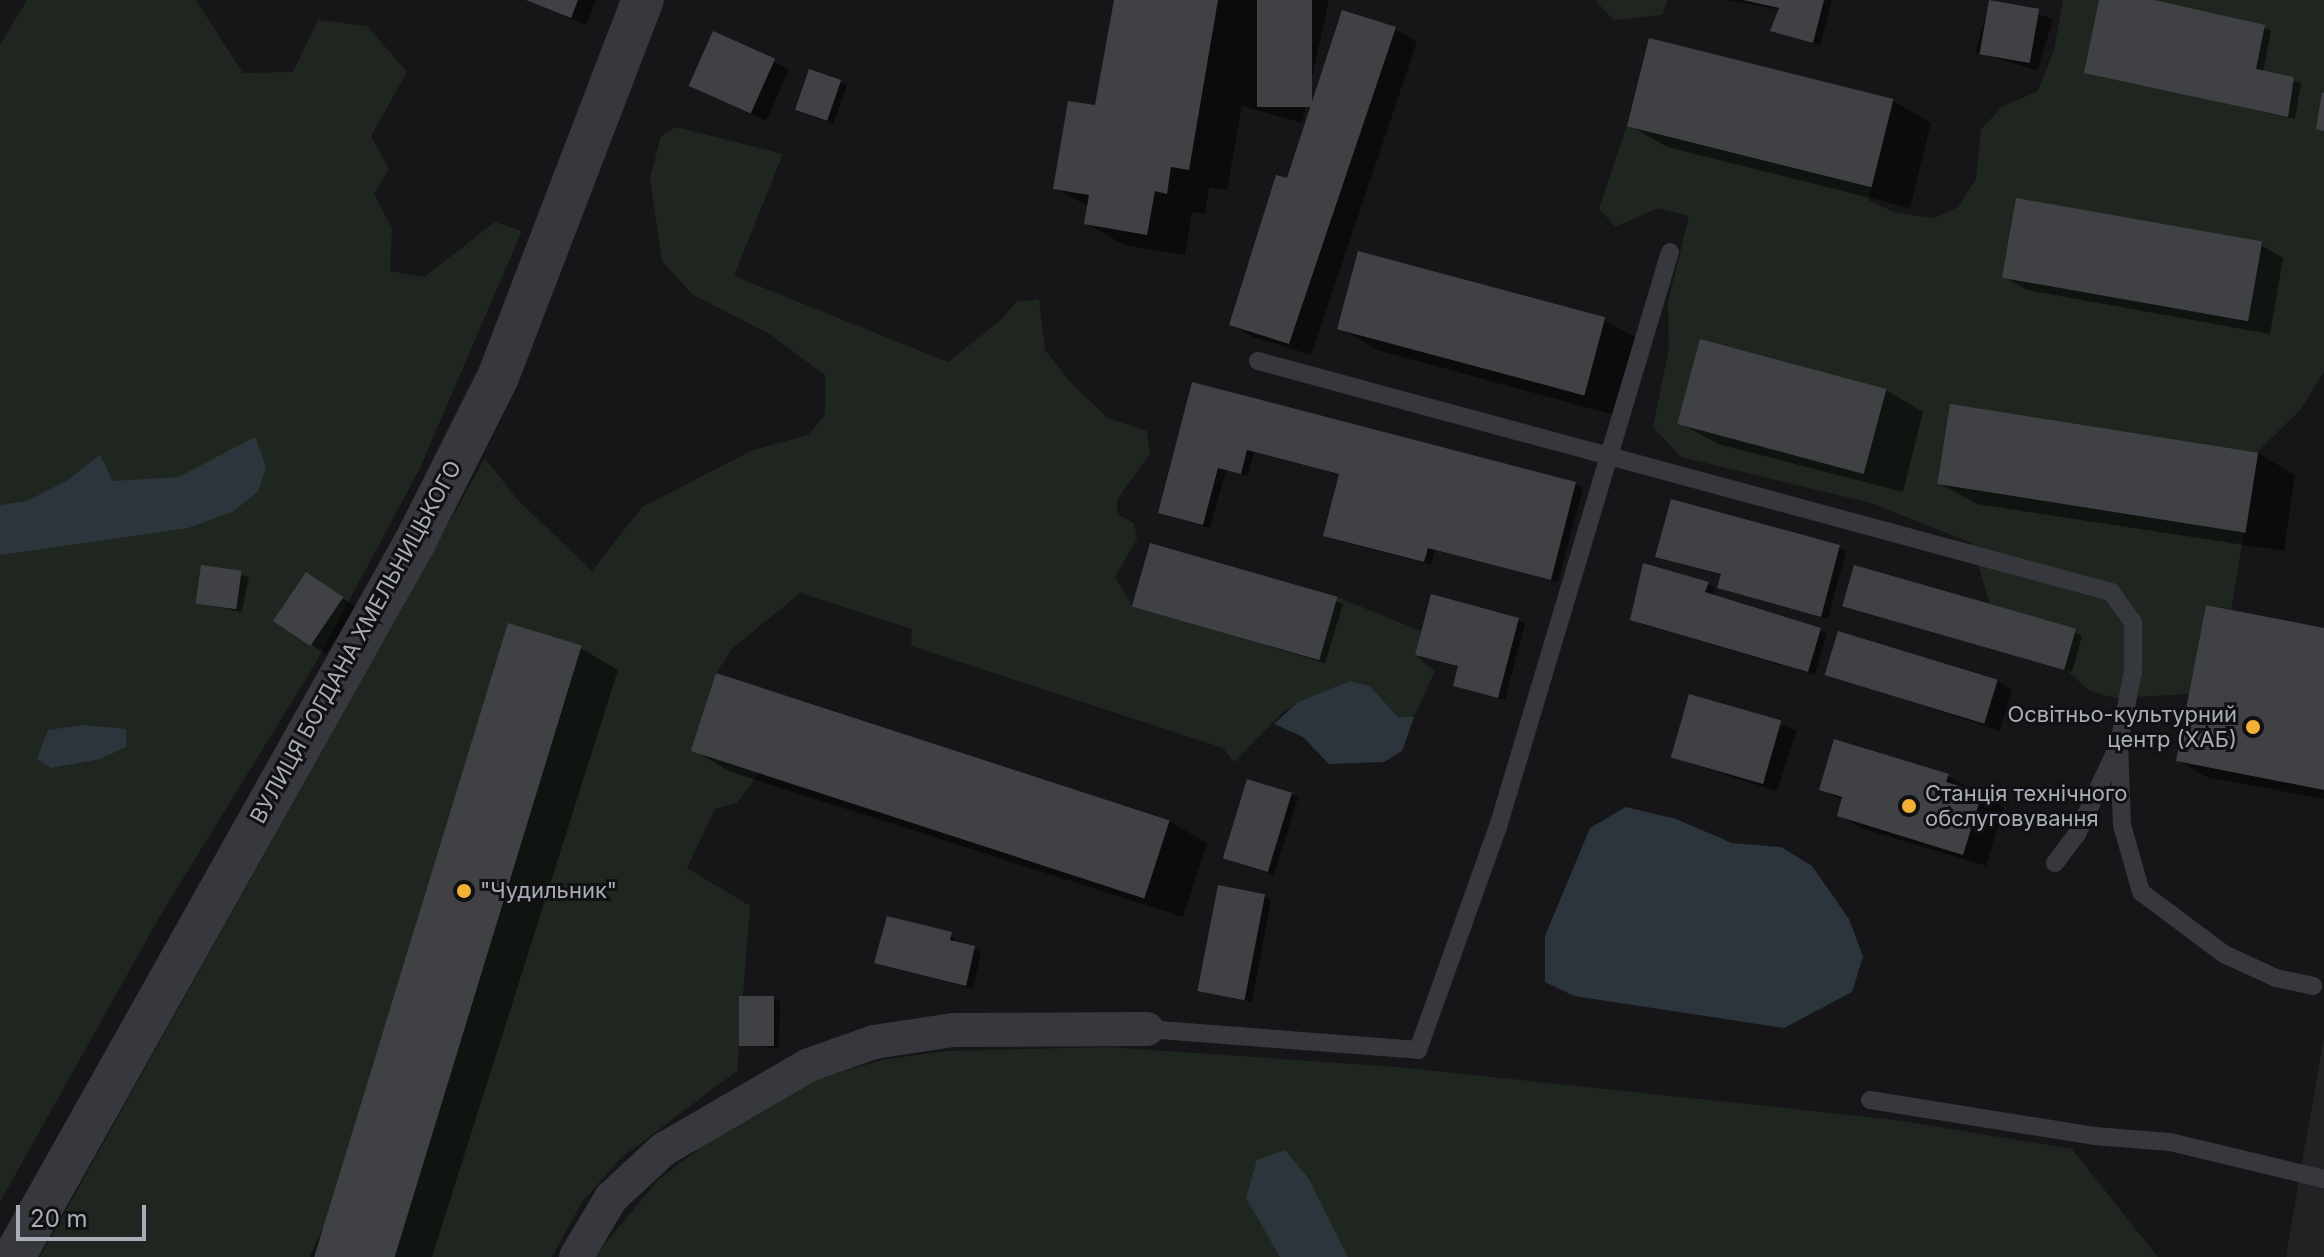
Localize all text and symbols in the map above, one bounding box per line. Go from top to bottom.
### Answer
street label: ВУЛИЦЯ БОГДАНА ХМЕЛЬНИЦЬКОГО [245,456,467,828]
place label: Освітньо-культурний центр (ХАБ) [2007,701,2237,752]
marker: Освітньо-культурний центр (ХАБ) [2244,718,2262,736]
place label: Cтанція технічного обслуговування [1925,780,2127,832]
marker: Cтанція технічного обслуговування [1900,797,1918,815]
place label: "Чудильник" [480,878,617,904]
marker: "Чудильник" [455,882,473,900]
scale bar [20,1189,150,1239]
text: 20 m [30,1204,88,1233]

